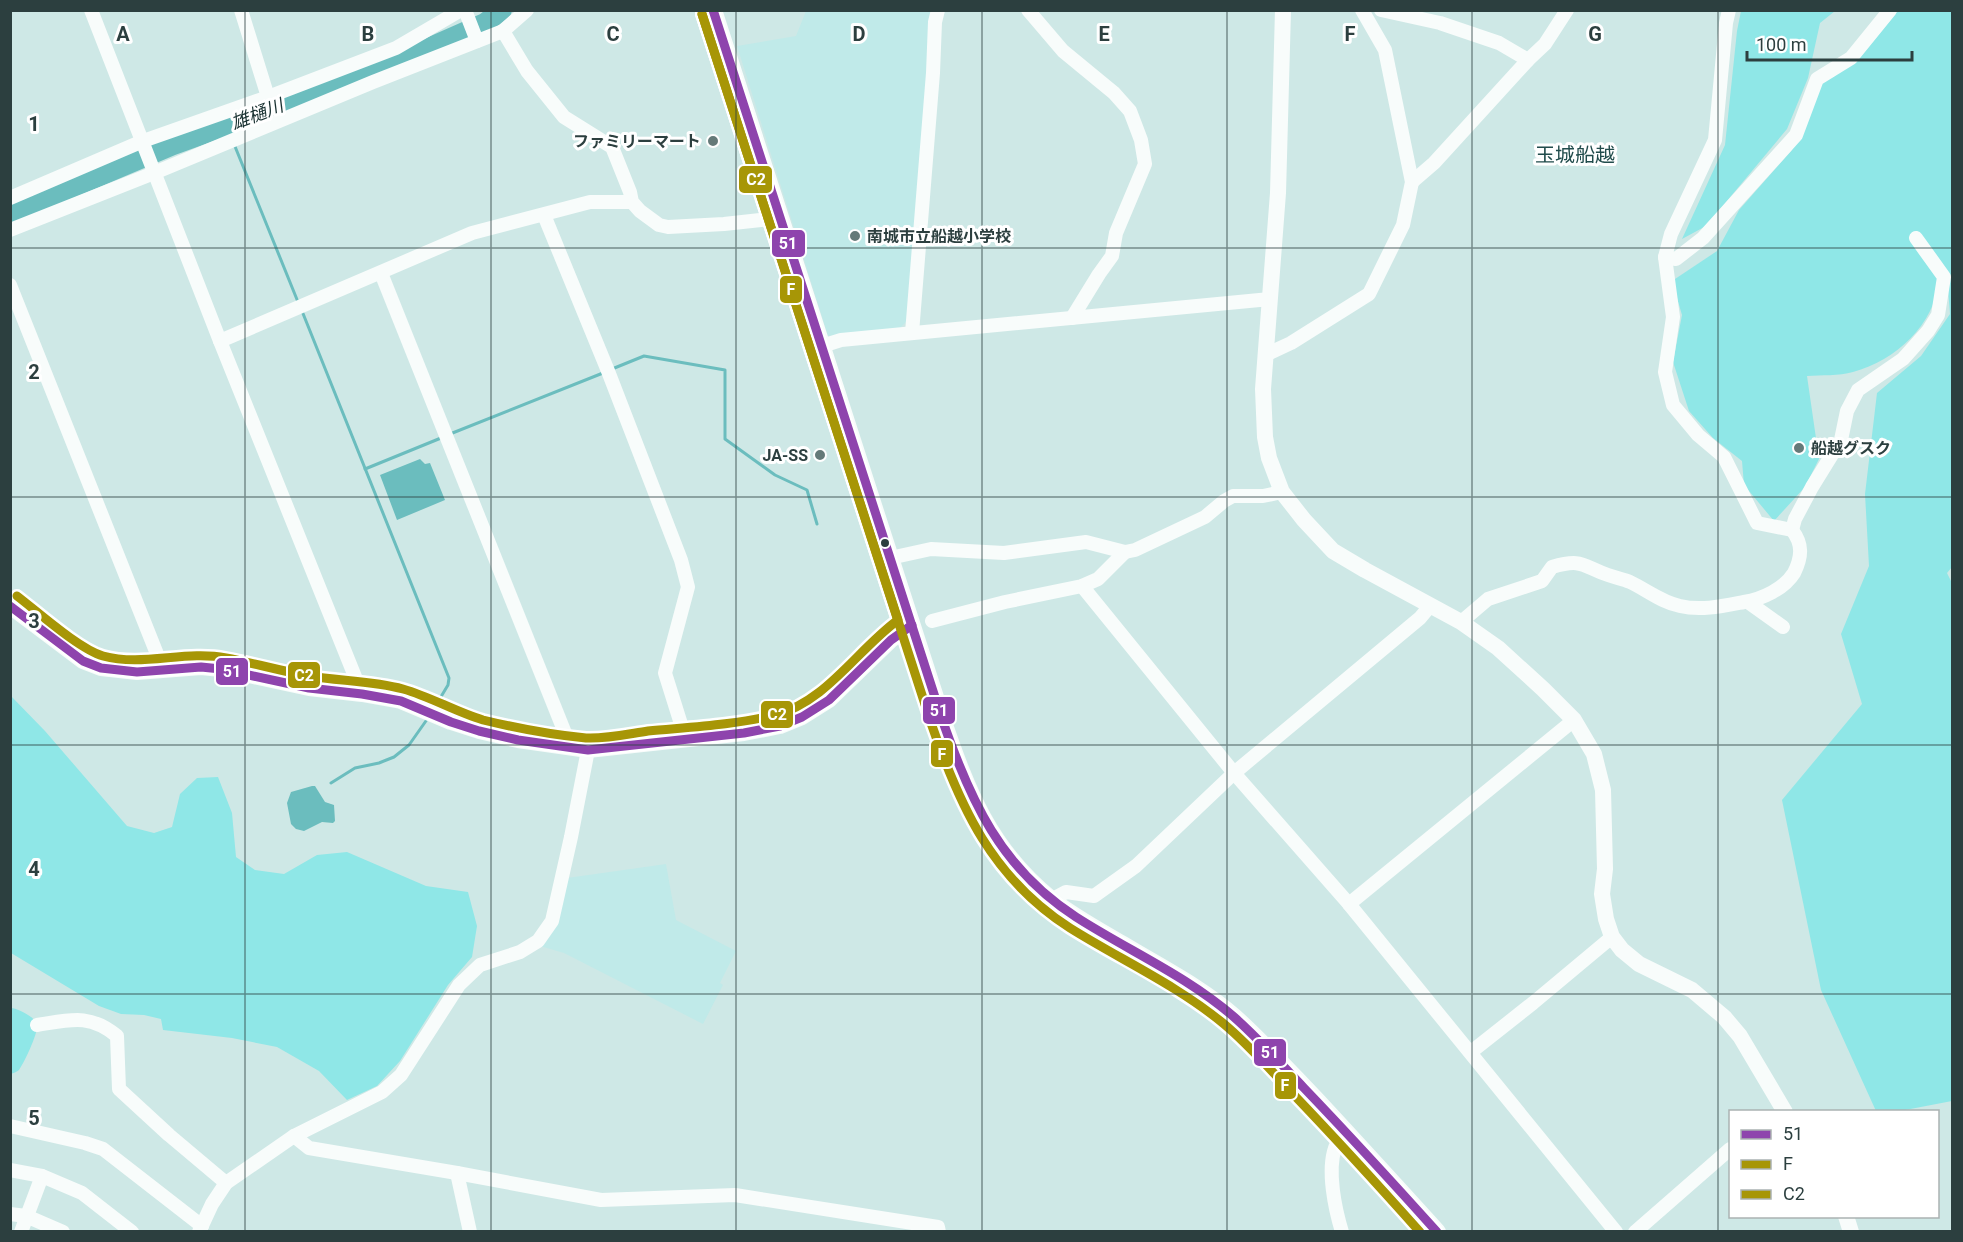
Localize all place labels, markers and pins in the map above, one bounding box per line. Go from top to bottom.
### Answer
place label: ファミリーマート [573,132,701,151]
marker: ファミリーマート [706,134,720,148]
place label: 南城市立船越小学校 [867,227,1011,246]
marker: 南城市立船越小学校 [848,229,862,243]
place label: 船越グスク [1811,439,1891,458]
marker: 船越グスク [1792,441,1806,455]
place label: JA-SS [762,446,808,465]
marker: JA-SS [813,448,827,462]
unlabelled marker [879,537,891,549]

